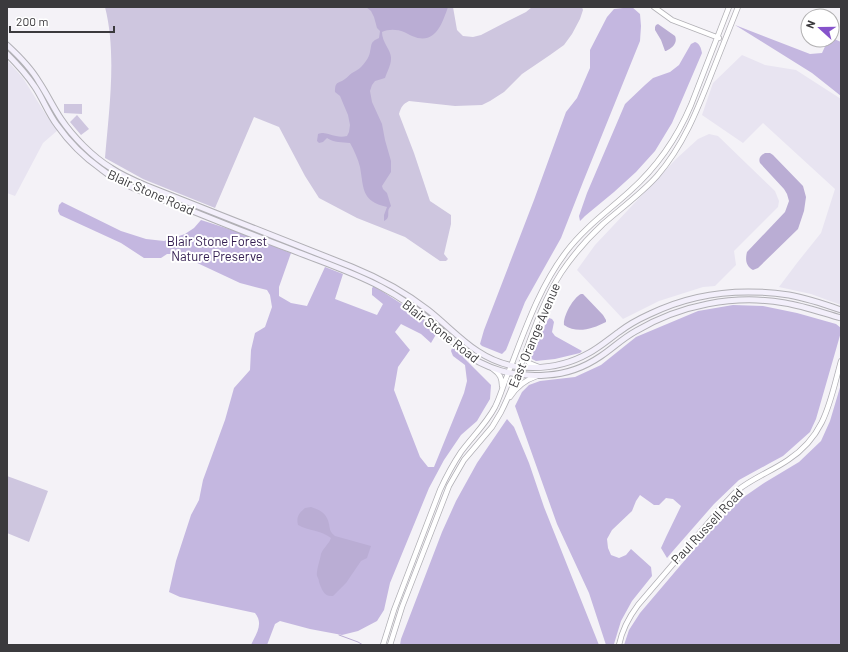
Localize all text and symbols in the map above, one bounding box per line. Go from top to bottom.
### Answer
scale bar [10,8,114,34]
north arrow [800,8,840,48]
text: 200 m [16,14,48,28]
text: N [803,18,818,30]
street label: Blair Stone Road [105,166,197,218]
park label: Blair Stone Forest Nature Preserve [167,233,267,264]
street label: East Orange Avenue [505,280,563,390]
street label: Blair Stone Road [399,296,483,366]
street label: Paul Russell Road [668,485,746,567]

